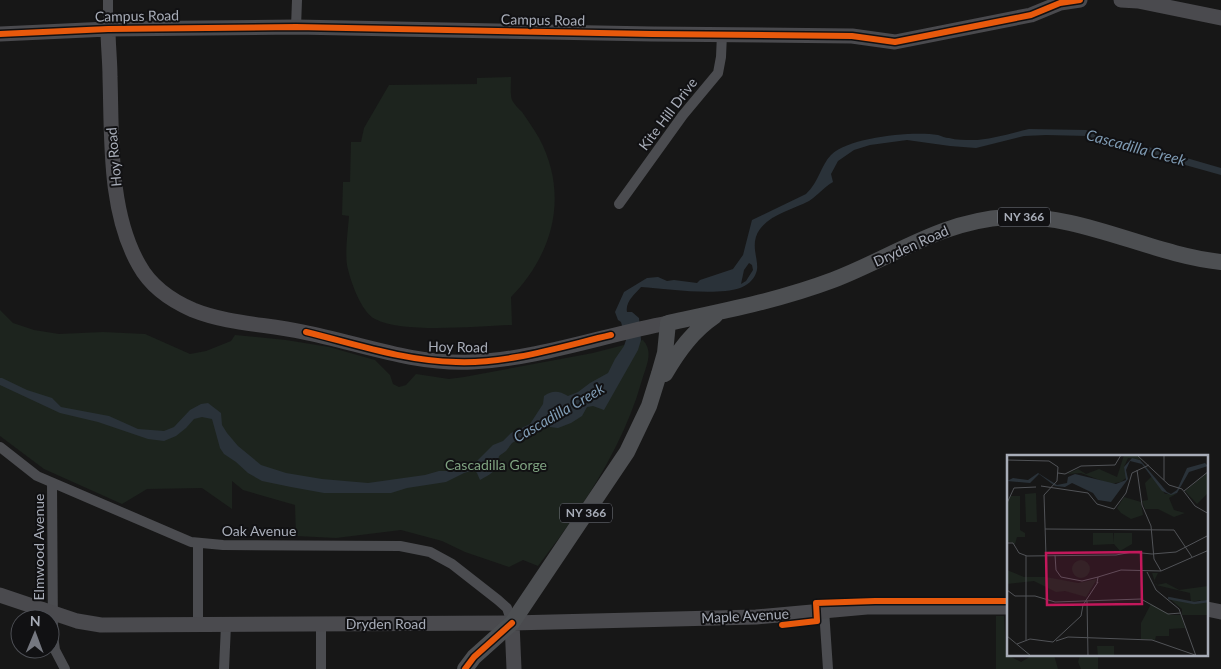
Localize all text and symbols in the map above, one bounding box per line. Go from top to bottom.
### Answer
street label: Campus Road [95,6,179,25]
street label: Campus Road [501,10,585,29]
street label: Kite Hill Drive [635,74,700,153]
water label: Cascadilla Creek [1085,125,1189,169]
street label: Hoy Road [102,127,125,188]
road number: NY 366 [998,208,1050,226]
street label: Dryden Road [871,221,951,270]
street label: Hoy Road [428,337,488,356]
water label: Cascadilla Creek [510,378,608,445]
inset map [1007,455,1208,656]
park label: Cascadilla Gorge [445,456,547,473]
street label: Elmwood Avenue [30,494,47,600]
road number: NY 366 [560,503,612,522]
street label: Oak Avenue [222,522,296,539]
street label: Maple Avenue [701,605,789,626]
north arrow [10,609,60,659]
text: N [30,612,41,629]
street label: Dryden Road [346,615,426,632]

